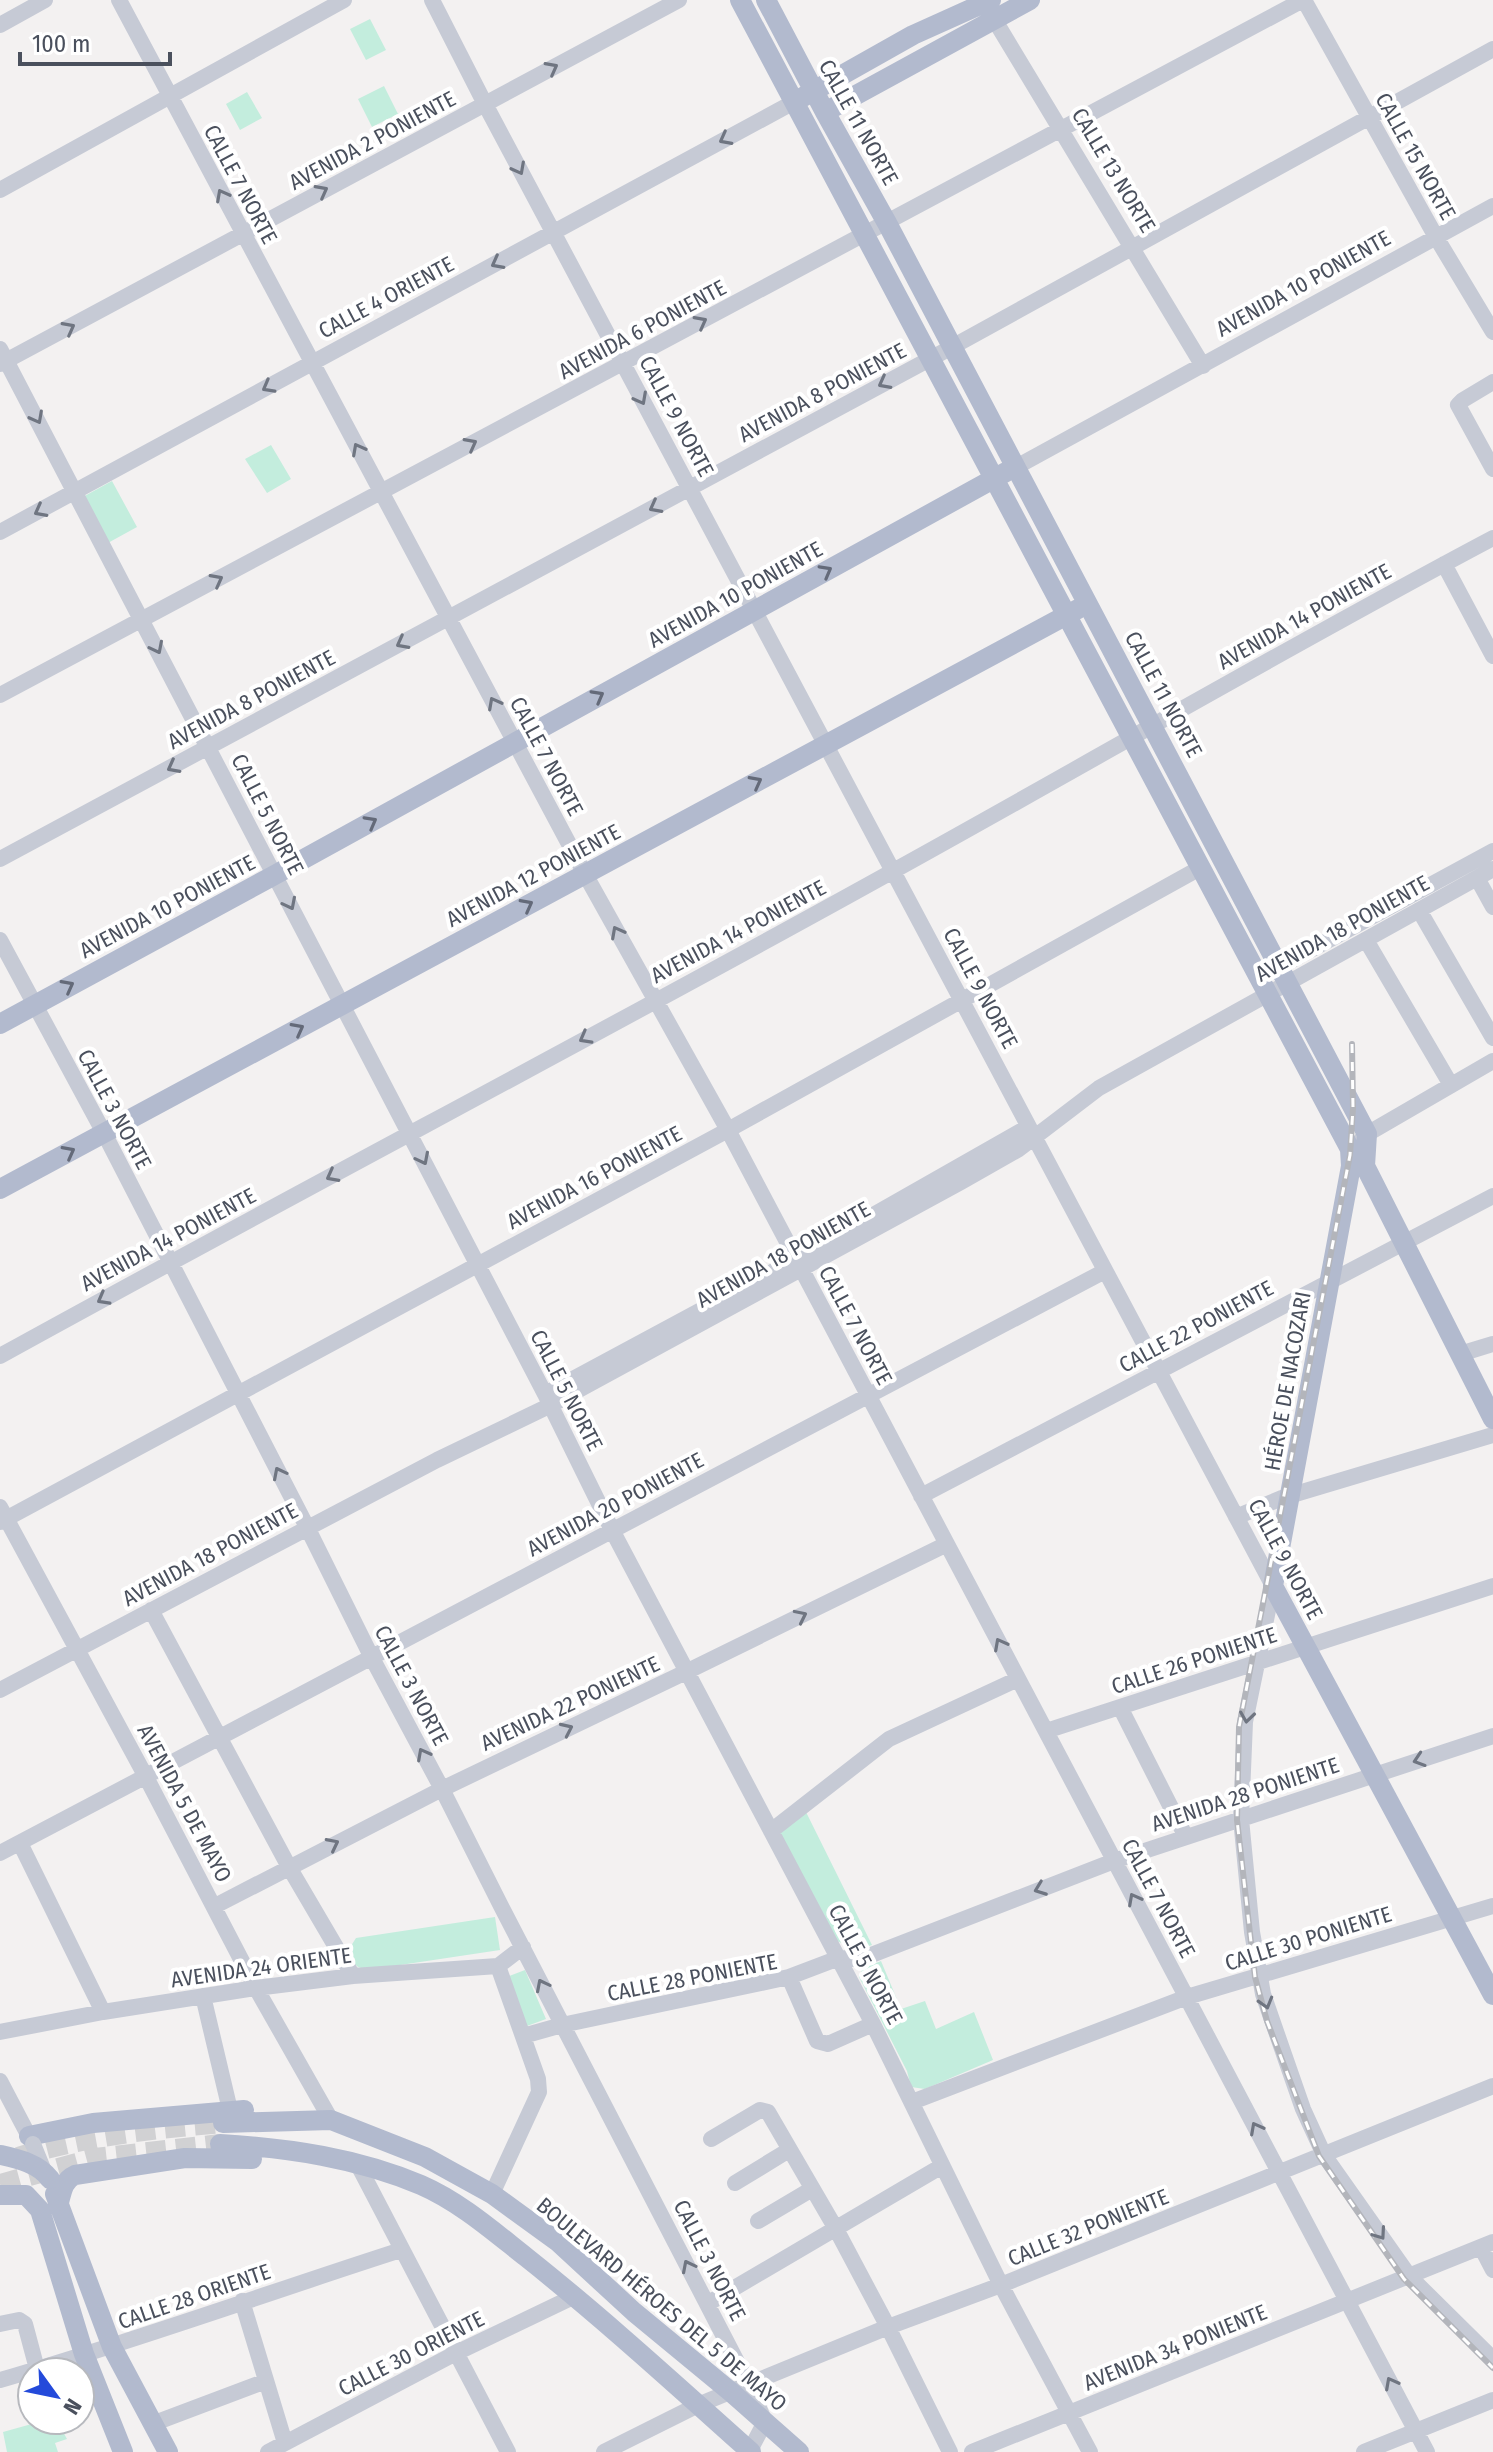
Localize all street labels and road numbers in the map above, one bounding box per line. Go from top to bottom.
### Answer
street label: CALLE 11 NORTE [813,55,904,190]
street label: AVENIDA 2 PONIENTE [284,85,460,196]
street label: CALLE 15 NORTE [1370,88,1462,224]
street label: CALLE 13 NORTE [1066,103,1161,237]
street label: CALLE 7 NORTE [198,120,283,248]
street label: AVENIDA 10 PONIENTE [1211,224,1395,343]
street label: CALLE 4 ORIENTE [314,250,458,344]
street label: AVENIDA 6 PONIENTE [554,274,731,385]
street label: AVENIDA 8 PONIENTE [734,337,911,448]
street label: CALLE 9 NORTE [633,351,720,481]
street label: AVENIDA 10 PONIENTE [643,535,827,654]
street label: AVENIDA 14 PONIENTE [1213,558,1396,675]
street label: CALLE 11 NORTE [1119,627,1208,762]
street label: AVENIDA 8 PONIENTE [163,644,340,755]
street label: CALLE 7 NORTE [504,692,589,820]
street label: CALLE 5 NORTE [226,749,310,879]
street label: AVENIDA 12 PONIENTE [442,818,625,933]
street label: AVENIDA 10 PONIENTE [75,849,260,964]
street label: AVENIDA 18 PONIENTE [1251,869,1434,987]
street label: AVENIDA 14 PONIENTE [646,874,830,989]
street label: CALLE 9 NORTE [937,923,1024,1053]
street label: CALLE 3 NORTE [72,1045,157,1174]
street label: AVENIDA 16 PONIENTE [502,1120,686,1235]
street label: AVENIDA 14 PONIENTE [76,1182,260,1297]
street label: AVENIDA 18 PONIENTE [692,1195,875,1313]
street label: CALLE 7 NORTE [813,1261,898,1389]
street label: CALLE 22 PONIENTE [1114,1274,1278,1378]
street label: HÉROE DE NACOZARI [1258,1289,1317,1473]
street label: CALLE 5 NORTE [525,1325,609,1455]
street label: AVENIDA 20 PONIENTE [522,1446,708,1562]
street label: CALLE 9 NORTE [1242,1494,1329,1624]
street label: AVENIDA 18 PONIENTE [118,1497,302,1612]
street label: CALLE 3 NORTE [369,1621,454,1750]
street label: CALLE 26 PONIENTE [1108,1621,1280,1700]
street label: AVENIDA 22 PONIENTE [476,1650,664,1757]
street label: AVENIDA 5 DE MAYO [132,1720,238,1887]
street label: AVENIDA 28 PONIENTE [1148,1751,1342,1838]
street label: CALLE 7 NORTE [1116,1834,1201,1962]
street label: CALLE 5 NORTE [823,1900,909,2029]
street label: CALLE 30 PONIENTE [1222,1900,1395,1977]
street label: AVENIDA 24 ORIENTE [169,1941,353,1994]
street label: CALLE 28 PONIENTE [605,1948,779,2007]
street label: CALLE 32 PONIENTE [1004,2183,1173,2272]
street label: BOULEVARD HÉROES DEL 5 DE MAYO [531,2192,792,2417]
street label: CALLE 3 NORTE [668,2195,752,2325]
street label: CALLE 28 ORIENTE [114,2258,274,2335]
street label: AVENIDA 34 PONIENTE [1080,2298,1271,2397]
street label: CALLE 30 ORIENTE [334,2305,489,2402]

